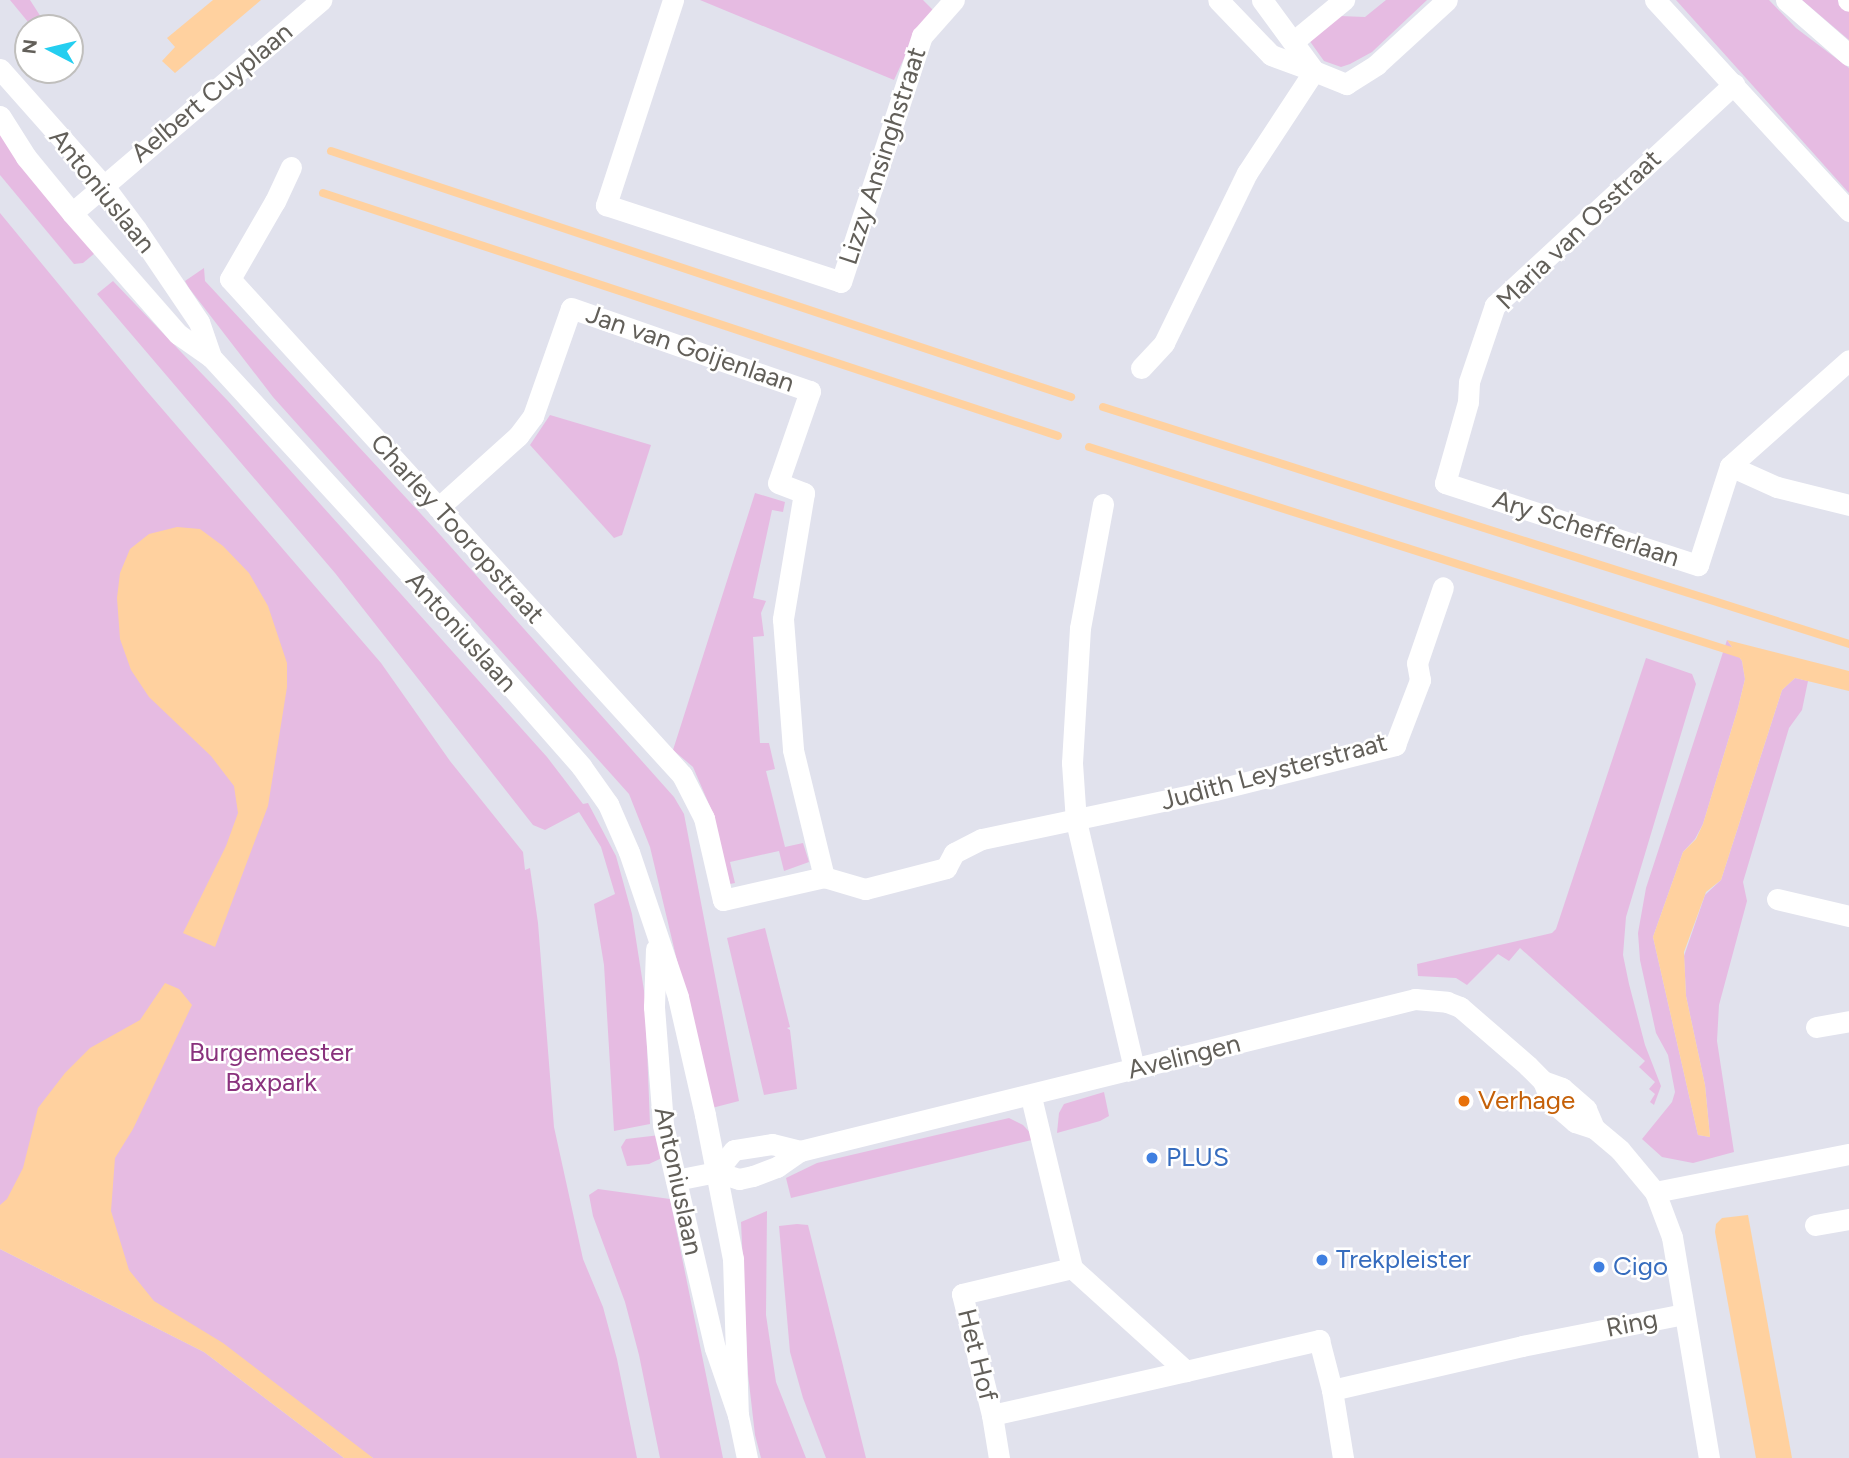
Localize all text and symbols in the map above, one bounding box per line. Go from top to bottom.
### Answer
north arrow [14,14,84,84]
street label: Aelbert Cuyplaan [125,16,299,170]
text: N [17,38,42,55]
street label: Lizzy Ansinghstraat [833,43,933,269]
street label: Antoniuslaan [42,123,162,259]
street label: Maria van Osstraat [1490,144,1668,316]
street label: Jan van Goijenlaan [582,299,798,399]
street label: Charley Tooropstraat [364,428,550,630]
street label: Ary Schefferlaan [1489,484,1683,574]
street label: Antoniuslaan [399,566,523,698]
street label: Judith Leysterstraat [1157,727,1391,817]
street label: Avelingen [1124,1028,1244,1086]
park label: Burgemeester Baxpark [189,1037,353,1098]
place label: Verhage [1478,1085,1575,1117]
marker: Verhage [1456,1093,1472,1109]
street label: Antoniuslaan [647,1104,709,1258]
place label: PLUS [1166,1142,1229,1174]
marker: PLUS [1144,1150,1160,1166]
place label: Trekpleister [1336,1244,1471,1276]
place label: Cigo [1613,1251,1668,1283]
marker: Trekpleister [1314,1252,1330,1268]
marker: Cigo [1591,1259,1607,1275]
street label: Ring [1603,1304,1661,1344]
street label: Het Hof [950,1306,1004,1404]

